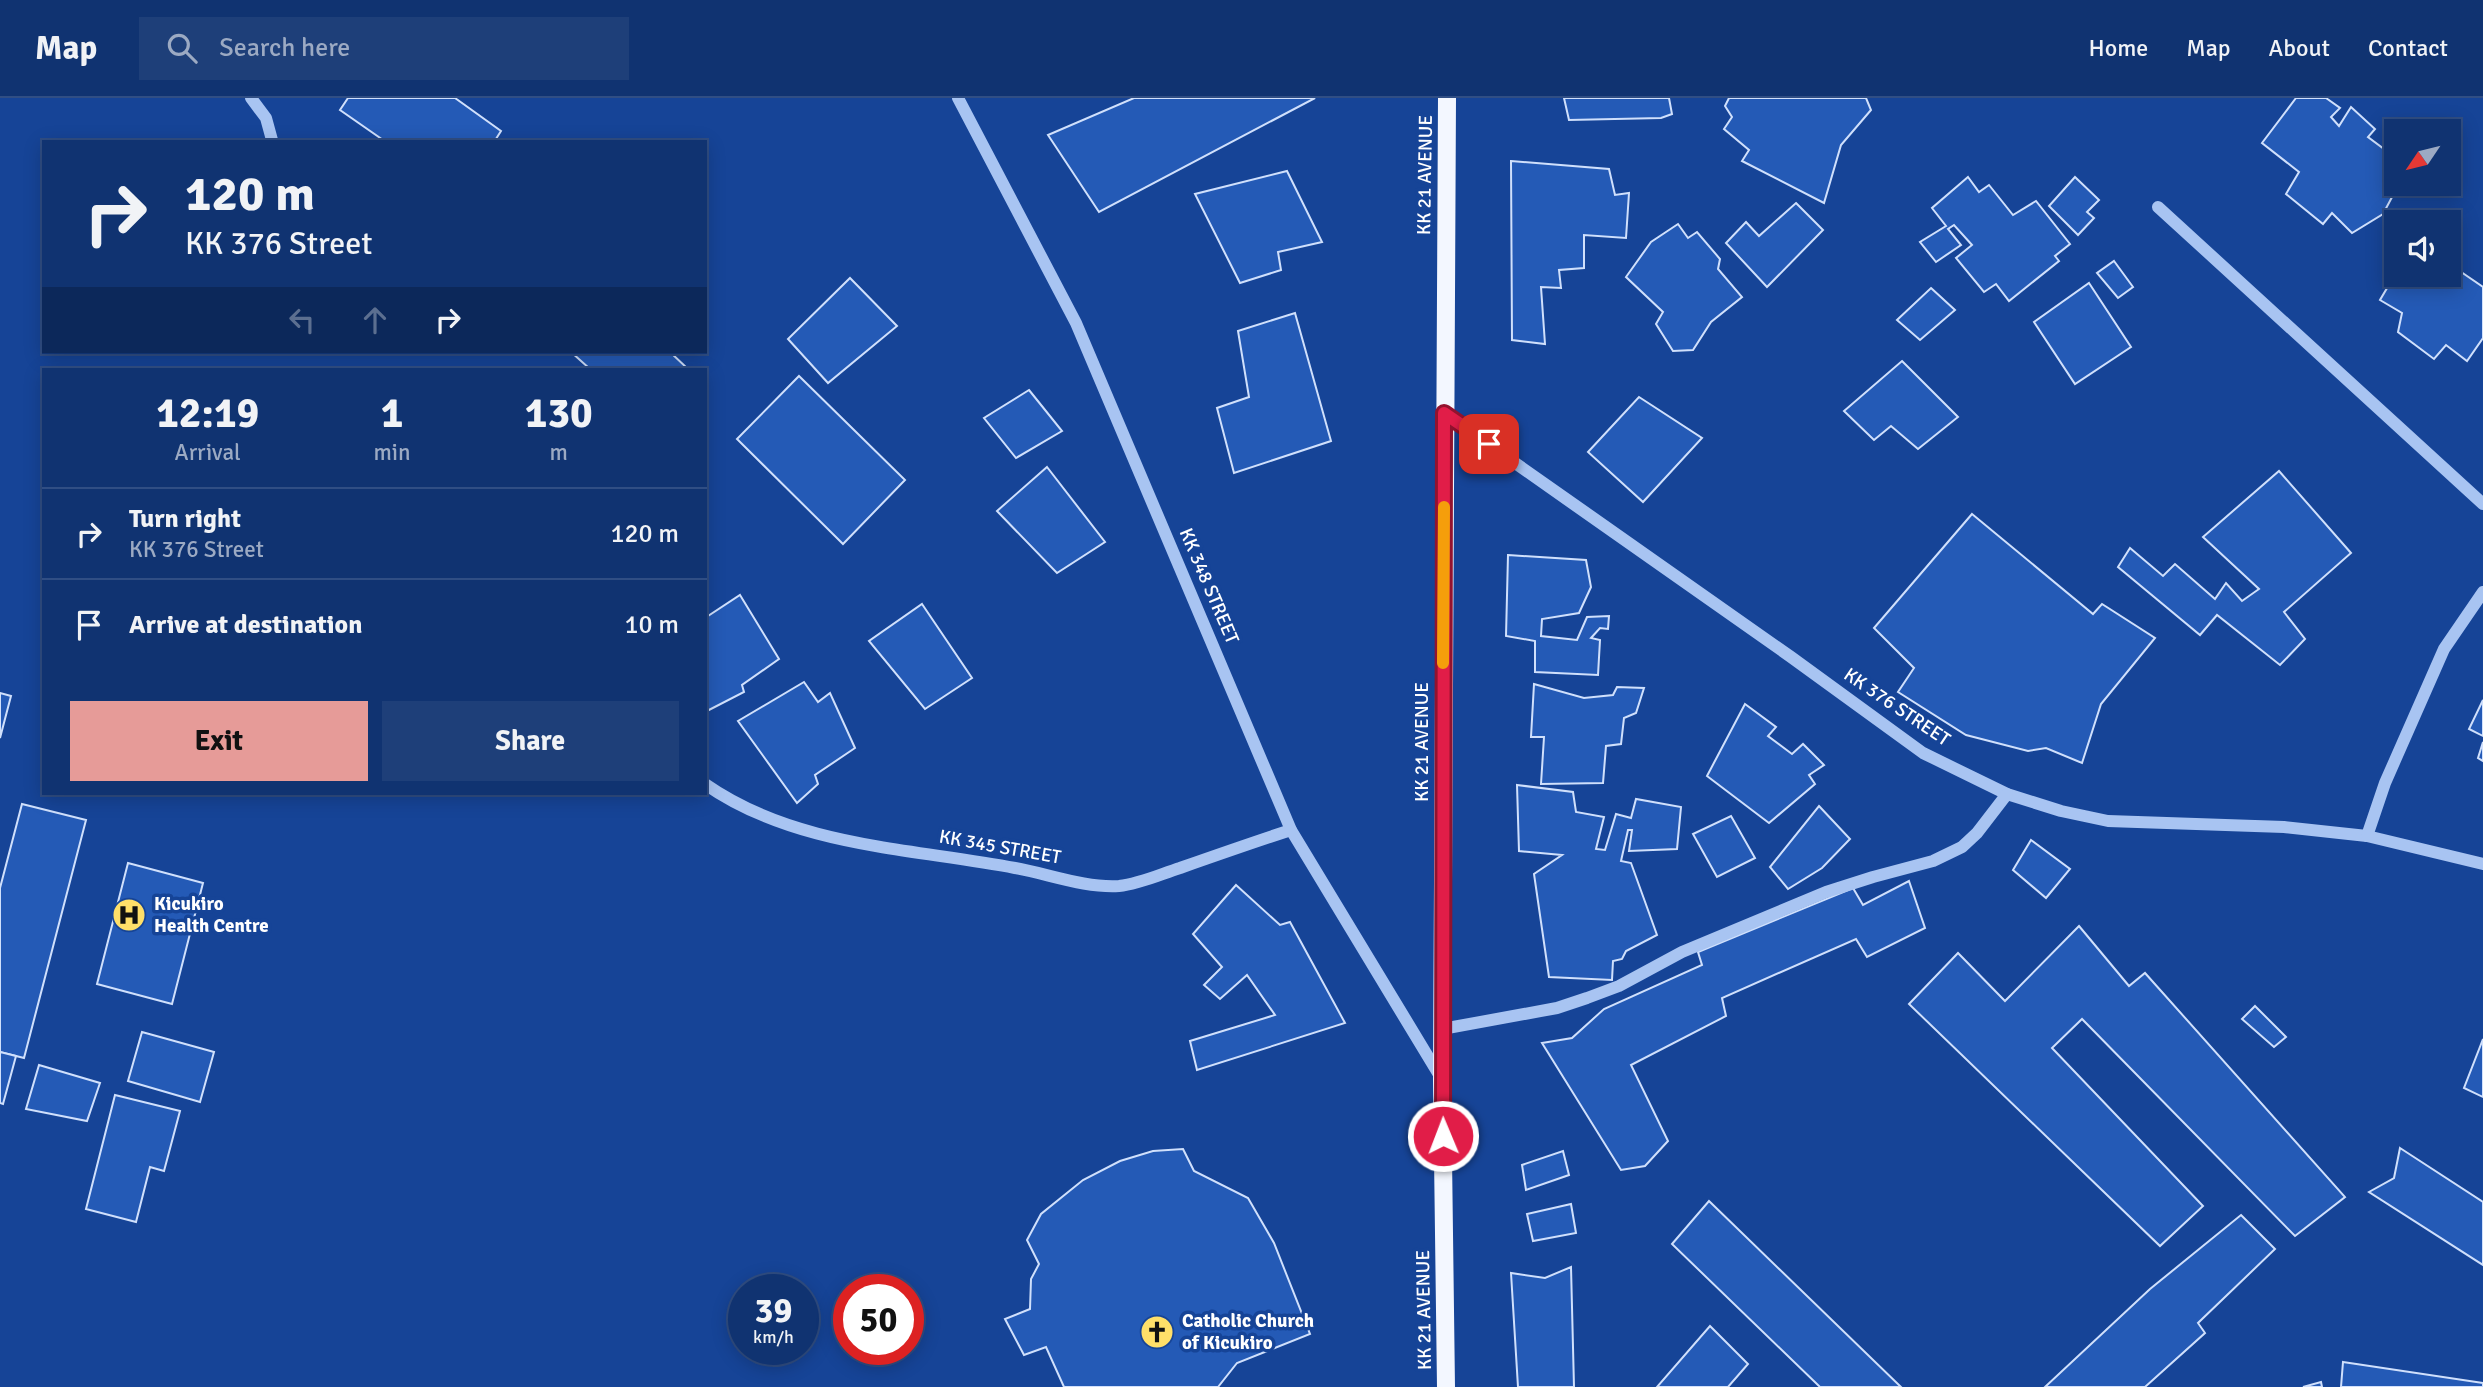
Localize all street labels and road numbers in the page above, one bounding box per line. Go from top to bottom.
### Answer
street label: KK 21 AVENUE [1412,115,1438,235]
street label: KK 348 STREET [1174,524,1244,648]
street label: KK 376 STREET [1839,663,1955,752]
street label: KK 21 AVENUE [1410,682,1434,802]
street label: KK 345 STREET [937,824,1064,870]
street label: KK 21 AVENUE [1411,1250,1437,1370]

